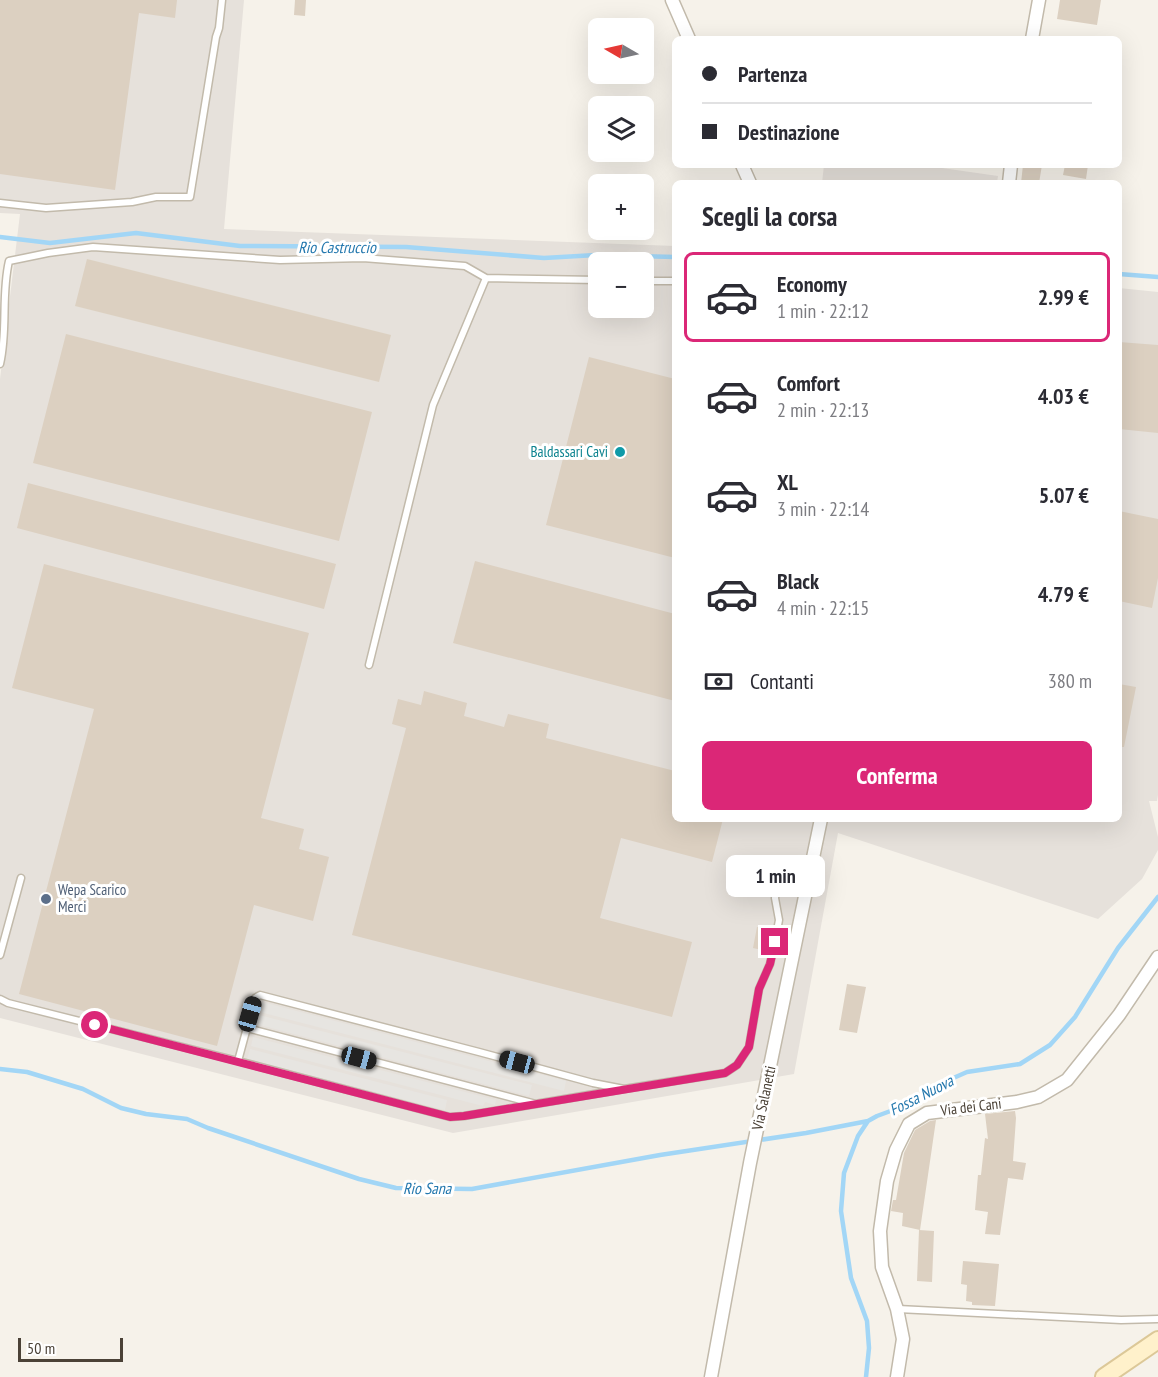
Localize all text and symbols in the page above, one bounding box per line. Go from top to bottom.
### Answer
north arrow [588,18,654,84]
map controls [588,18,654,318]
text: Partenza [738,60,807,88]
button: layers [588,96,654,162]
text: Destinazione [738,118,840,146]
button: + [588,174,654,240]
text: Scegli la corsa [702,199,838,233]
water label: Rio Castruccio [298,237,377,257]
button: − [588,252,654,318]
icon: car [705,270,759,324]
text: Economy [777,270,847,298]
text: 2.99 € [1038,283,1089,311]
text: 1 min · 22:12 [777,298,869,324]
icon: car [705,369,759,423]
text: Comfort [777,369,840,397]
text: 4.03 € [1038,382,1089,410]
text: 2 min · 22:13 [777,397,869,423]
place label: Baldassari Cavi [531,442,608,461]
marker: Baldassari Cavi [613,445,627,459]
icon: car [705,468,759,522]
text: XL [777,468,798,496]
text: 5.07 € [1039,481,1089,509]
text: 3 min · 22:14 [777,496,869,522]
icon: car [705,567,759,621]
text: Black [777,567,819,595]
text: 4.79 € [1038,580,1089,608]
text: 4 min · 22:15 [777,595,869,621]
icon: cash [702,665,735,698]
text: Contanti [750,667,814,695]
text: 380 m [1048,668,1092,694]
button: Conferma [702,741,1092,810]
callout: 1 min [726,855,824,897]
text: 1 min [755,863,796,889]
place label: Wepa Scarico Merci [58,880,126,916]
marker: Wepa Scarico Merci [39,892,53,906]
route end [761,928,788,955]
car [236,994,264,1034]
route start [81,1011,108,1038]
car [339,1045,379,1071]
car [497,1049,537,1075]
street label: Via Salanetti [747,1064,780,1133]
water label: Fossa Nuova [886,1070,958,1120]
street label: Via dei Cani [939,1093,1002,1120]
water label: Rio Sana [403,1178,453,1198]
scale bar [18,1335,123,1362]
text: 50 m [27,1338,55,1358]

